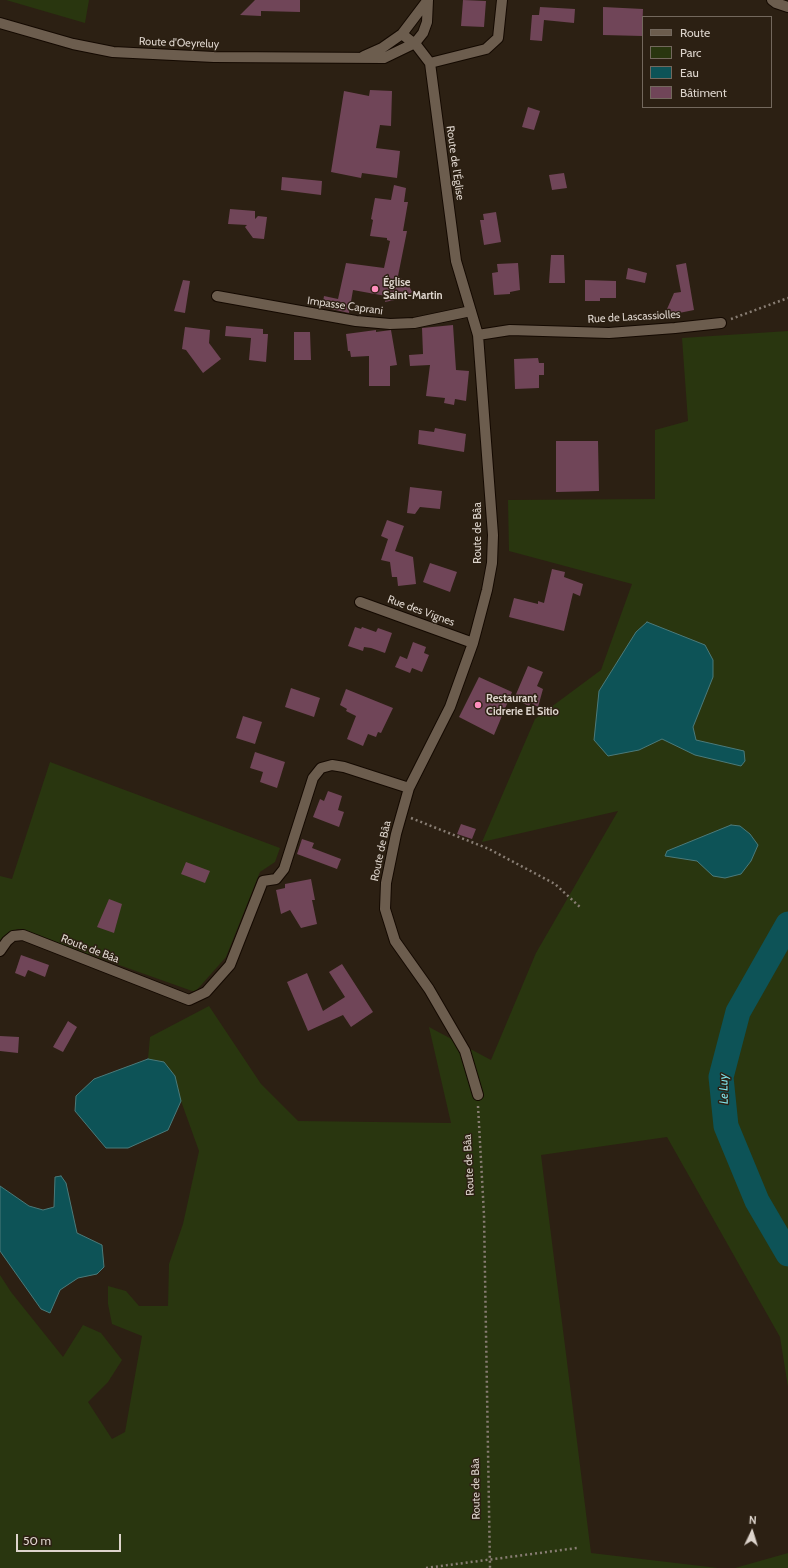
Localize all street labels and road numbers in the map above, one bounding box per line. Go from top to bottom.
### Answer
street label: Route d'Oeyreluy [139,35,219,51]
street label: Route de l'Église [443,125,467,201]
street label: Impasse Caprani [306,294,384,318]
street label: Rue de Lascassiolles [587,308,681,326]
street label: Route de Bâa [471,502,485,564]
street label: Rue des Vignes [386,593,456,629]
street label: Route de Bâa [368,820,394,882]
street label: Route de Bâa [59,932,121,966]
street label: Route de Bâa [461,1134,477,1196]
street label: Route de Bâa [469,1458,483,1520]

